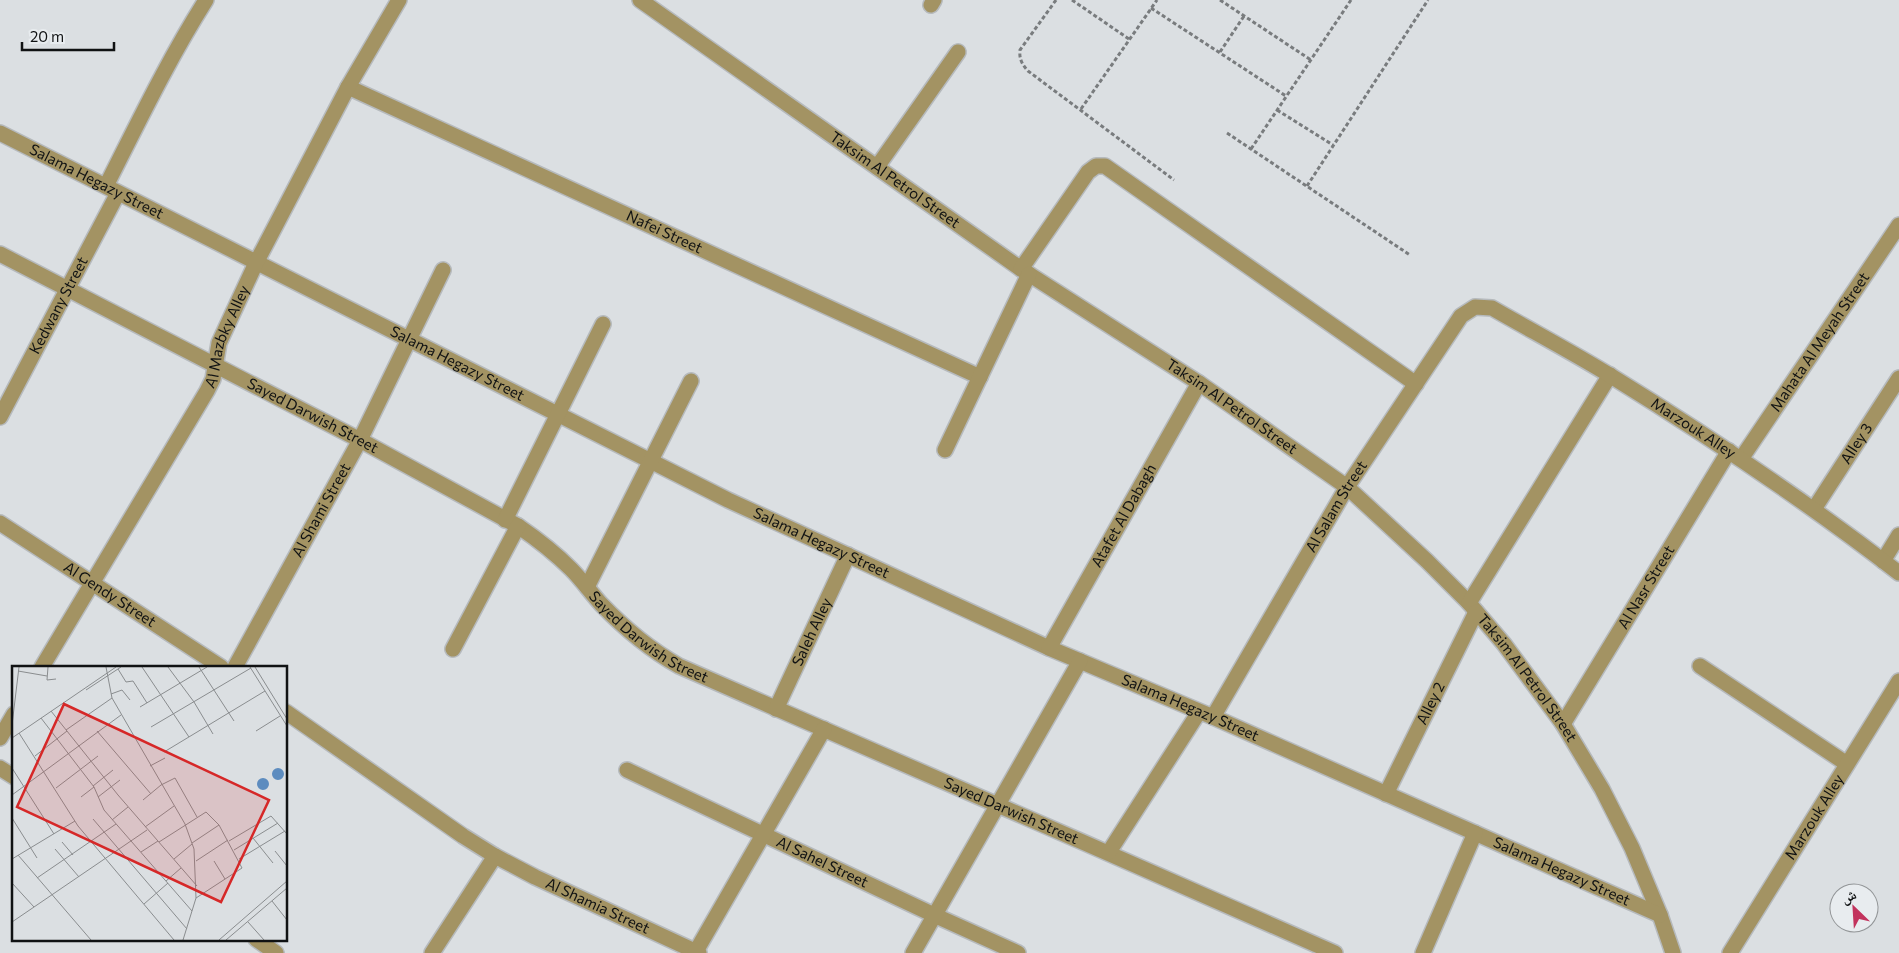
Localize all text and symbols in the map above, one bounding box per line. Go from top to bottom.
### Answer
scale bar [22,20,115,52]
text: 20 m [30,27,64,45]
street label: Taksim Al Petrol Street [827,127,964,231]
street label: Salama Hegazy Street [27,139,167,222]
street label: Nafei Street [624,206,706,256]
street label: Kedwany Street [25,253,91,357]
street label: Mahata Al Meyah Street [1766,269,1872,415]
street label: Al Mazbky Alley [200,282,253,390]
street label: Salama Hegazy Street [388,321,528,404]
street label: Taksim Al Petrol Street [1163,354,1301,457]
street label: Sayed Darwish Street [245,373,382,456]
street label: Marzouk Alley [1648,393,1740,462]
street label: Alley 3 [1836,419,1875,467]
street label: Al Salam Street [1301,457,1370,555]
street label: Al Shami Street [287,460,354,560]
street label: Atafet Al Dabagh [1087,460,1159,570]
street label: Salama Hegazy Street [751,503,893,581]
street label: Al Nasr Street [1613,542,1677,632]
street label: Al Gendy Street [61,557,160,630]
street label: Sayed Darwish Street [586,587,711,686]
street label: Saleh Alley [787,594,835,669]
street label: Taksim Al Petrol Street [1474,610,1581,745]
inset map [12,666,288,940]
street label: Salama Hegazy Street [1119,670,1262,744]
street label: Alley 2 [1412,679,1448,727]
street label: Marzouk Alley [1780,770,1847,863]
street label: Sayed Darwish Street [942,773,1082,847]
street label: Al Sahel Street [774,832,872,891]
street label: Salama Hegazy Street [1491,832,1633,909]
street label: Al Shamia Street [543,873,653,937]
north arrow [1829,883,1879,933]
text: ش [1838,885,1859,908]

